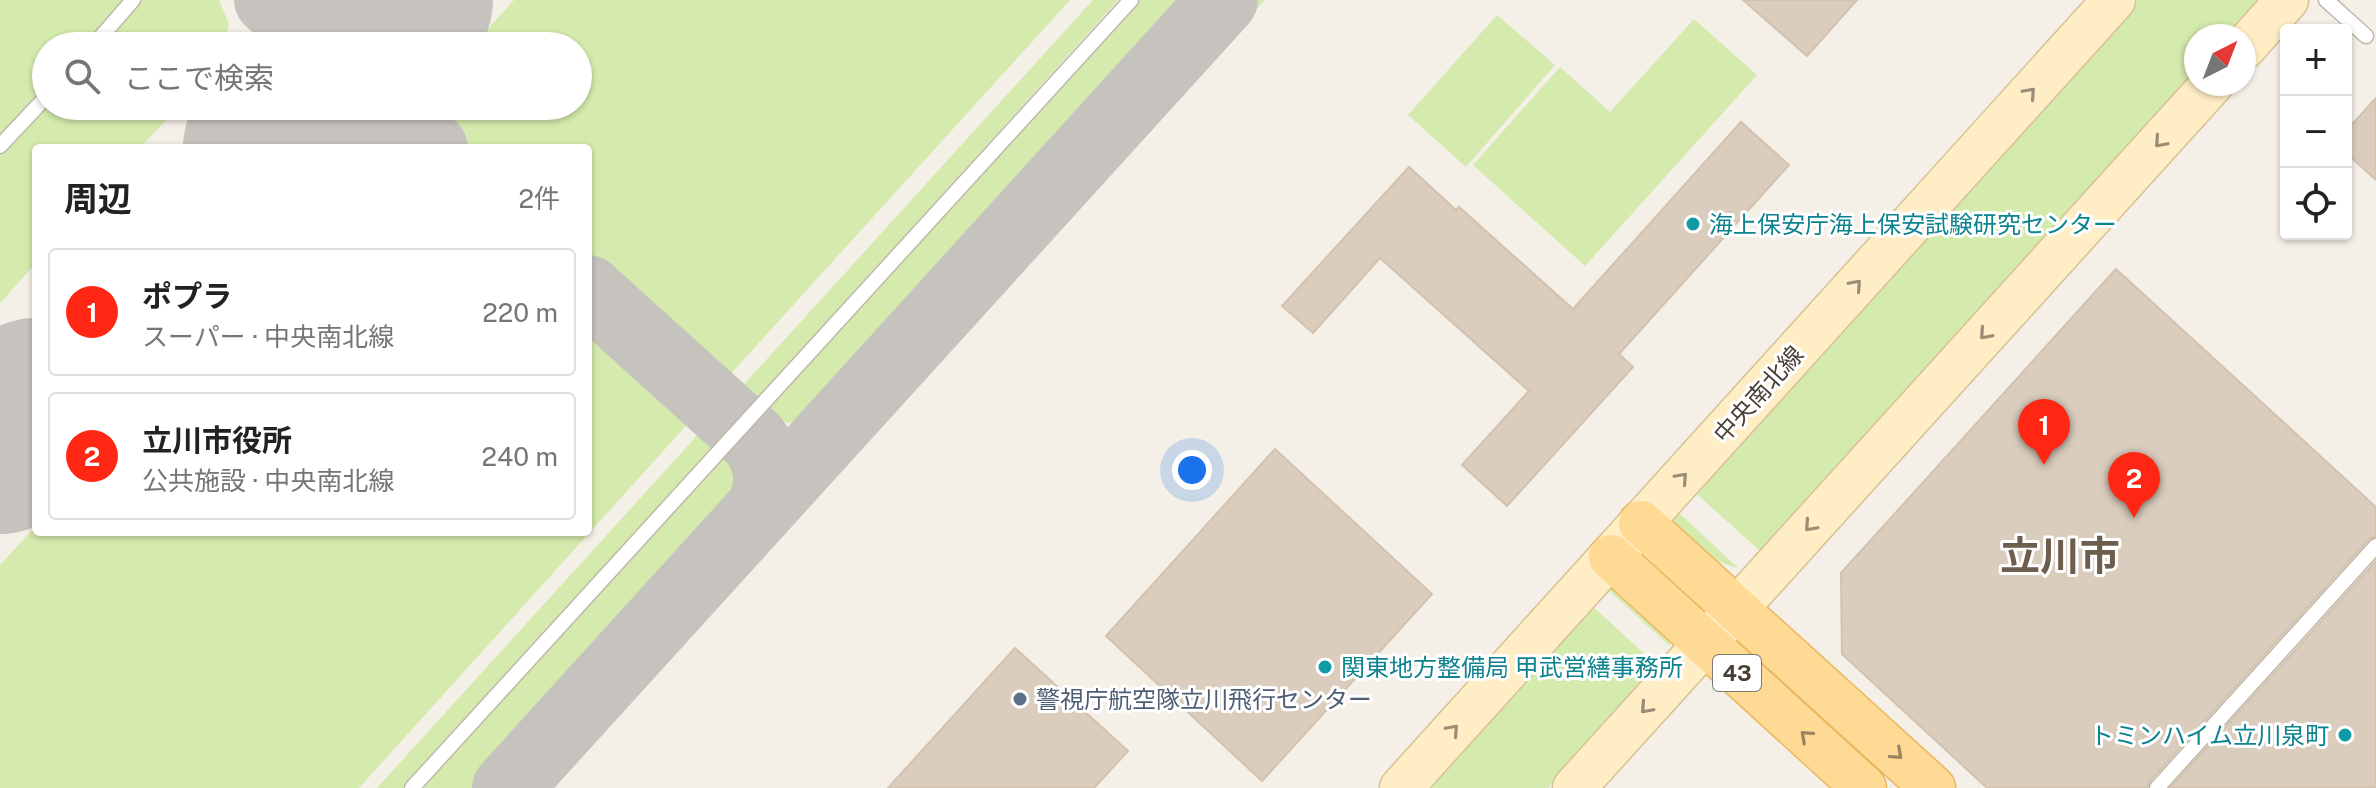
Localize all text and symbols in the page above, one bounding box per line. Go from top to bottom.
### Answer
north arrow [2184,24,2256,96]
map controls [2280,24,2352,240]
button: + [2280,24,2352,96]
search box [32,32,592,120]
icon: search [60,54,104,98]
text: ここで検索 [124,60,274,96]
one-way arrow [2020,87,2035,102]
button: − [2280,96,2352,168]
one-way arrow [2156,133,2170,148]
button: locate [2280,168,2352,240]
text: 周辺 [64,179,132,219]
text: 2件 [519,183,560,214]
place label: 海上保安庁海上保安試験研究センター [1709,210,2117,238]
marker: 海上保安庁海上保安試験研究センター [1684,215,1702,233]
text: ポプラ [142,278,232,314]
one-way arrow [1846,280,1860,295]
text: 1 [86,297,98,328]
text: 220 m [482,297,558,328]
text: スーパー · 中央南北線 [142,321,394,352]
one-way arrow [1981,325,1995,340]
street label: 中央南北線 [1707,340,1809,448]
pin: 1 [2018,399,2070,465]
text: 立川市役所 [142,422,292,458]
text: 2 [84,441,100,472]
text: 240 m [481,441,558,472]
your location [1172,450,1212,490]
pin: 2 [2108,452,2160,518]
text: 公共施設 · 中央南北線 [142,465,394,496]
one-way arrow [1672,473,1686,488]
one-way arrow [1805,517,1819,532]
district label: 立川市 [2000,532,2120,579]
place label: 関東地方整備局 甲武営繕事務所 [1341,653,1683,681]
road number: 43 [1713,655,1761,691]
marker: 関東地方整備局 甲武営繕事務所 [1316,658,1334,676]
place label: 警視庁航空隊立川飛行センター [1036,685,1372,713]
marker: 警視庁航空隊立川飛行センター [1011,690,1029,708]
one-way arrow [1642,698,1656,713]
place label: トミンハイム立川泉町 [2090,721,2329,749]
one-way arrow [1444,725,1458,740]
marker: トミンハイム立川泉町 [2336,726,2354,744]
one-way arrow [1801,731,1816,745]
one-way arrow [1887,745,1902,759]

